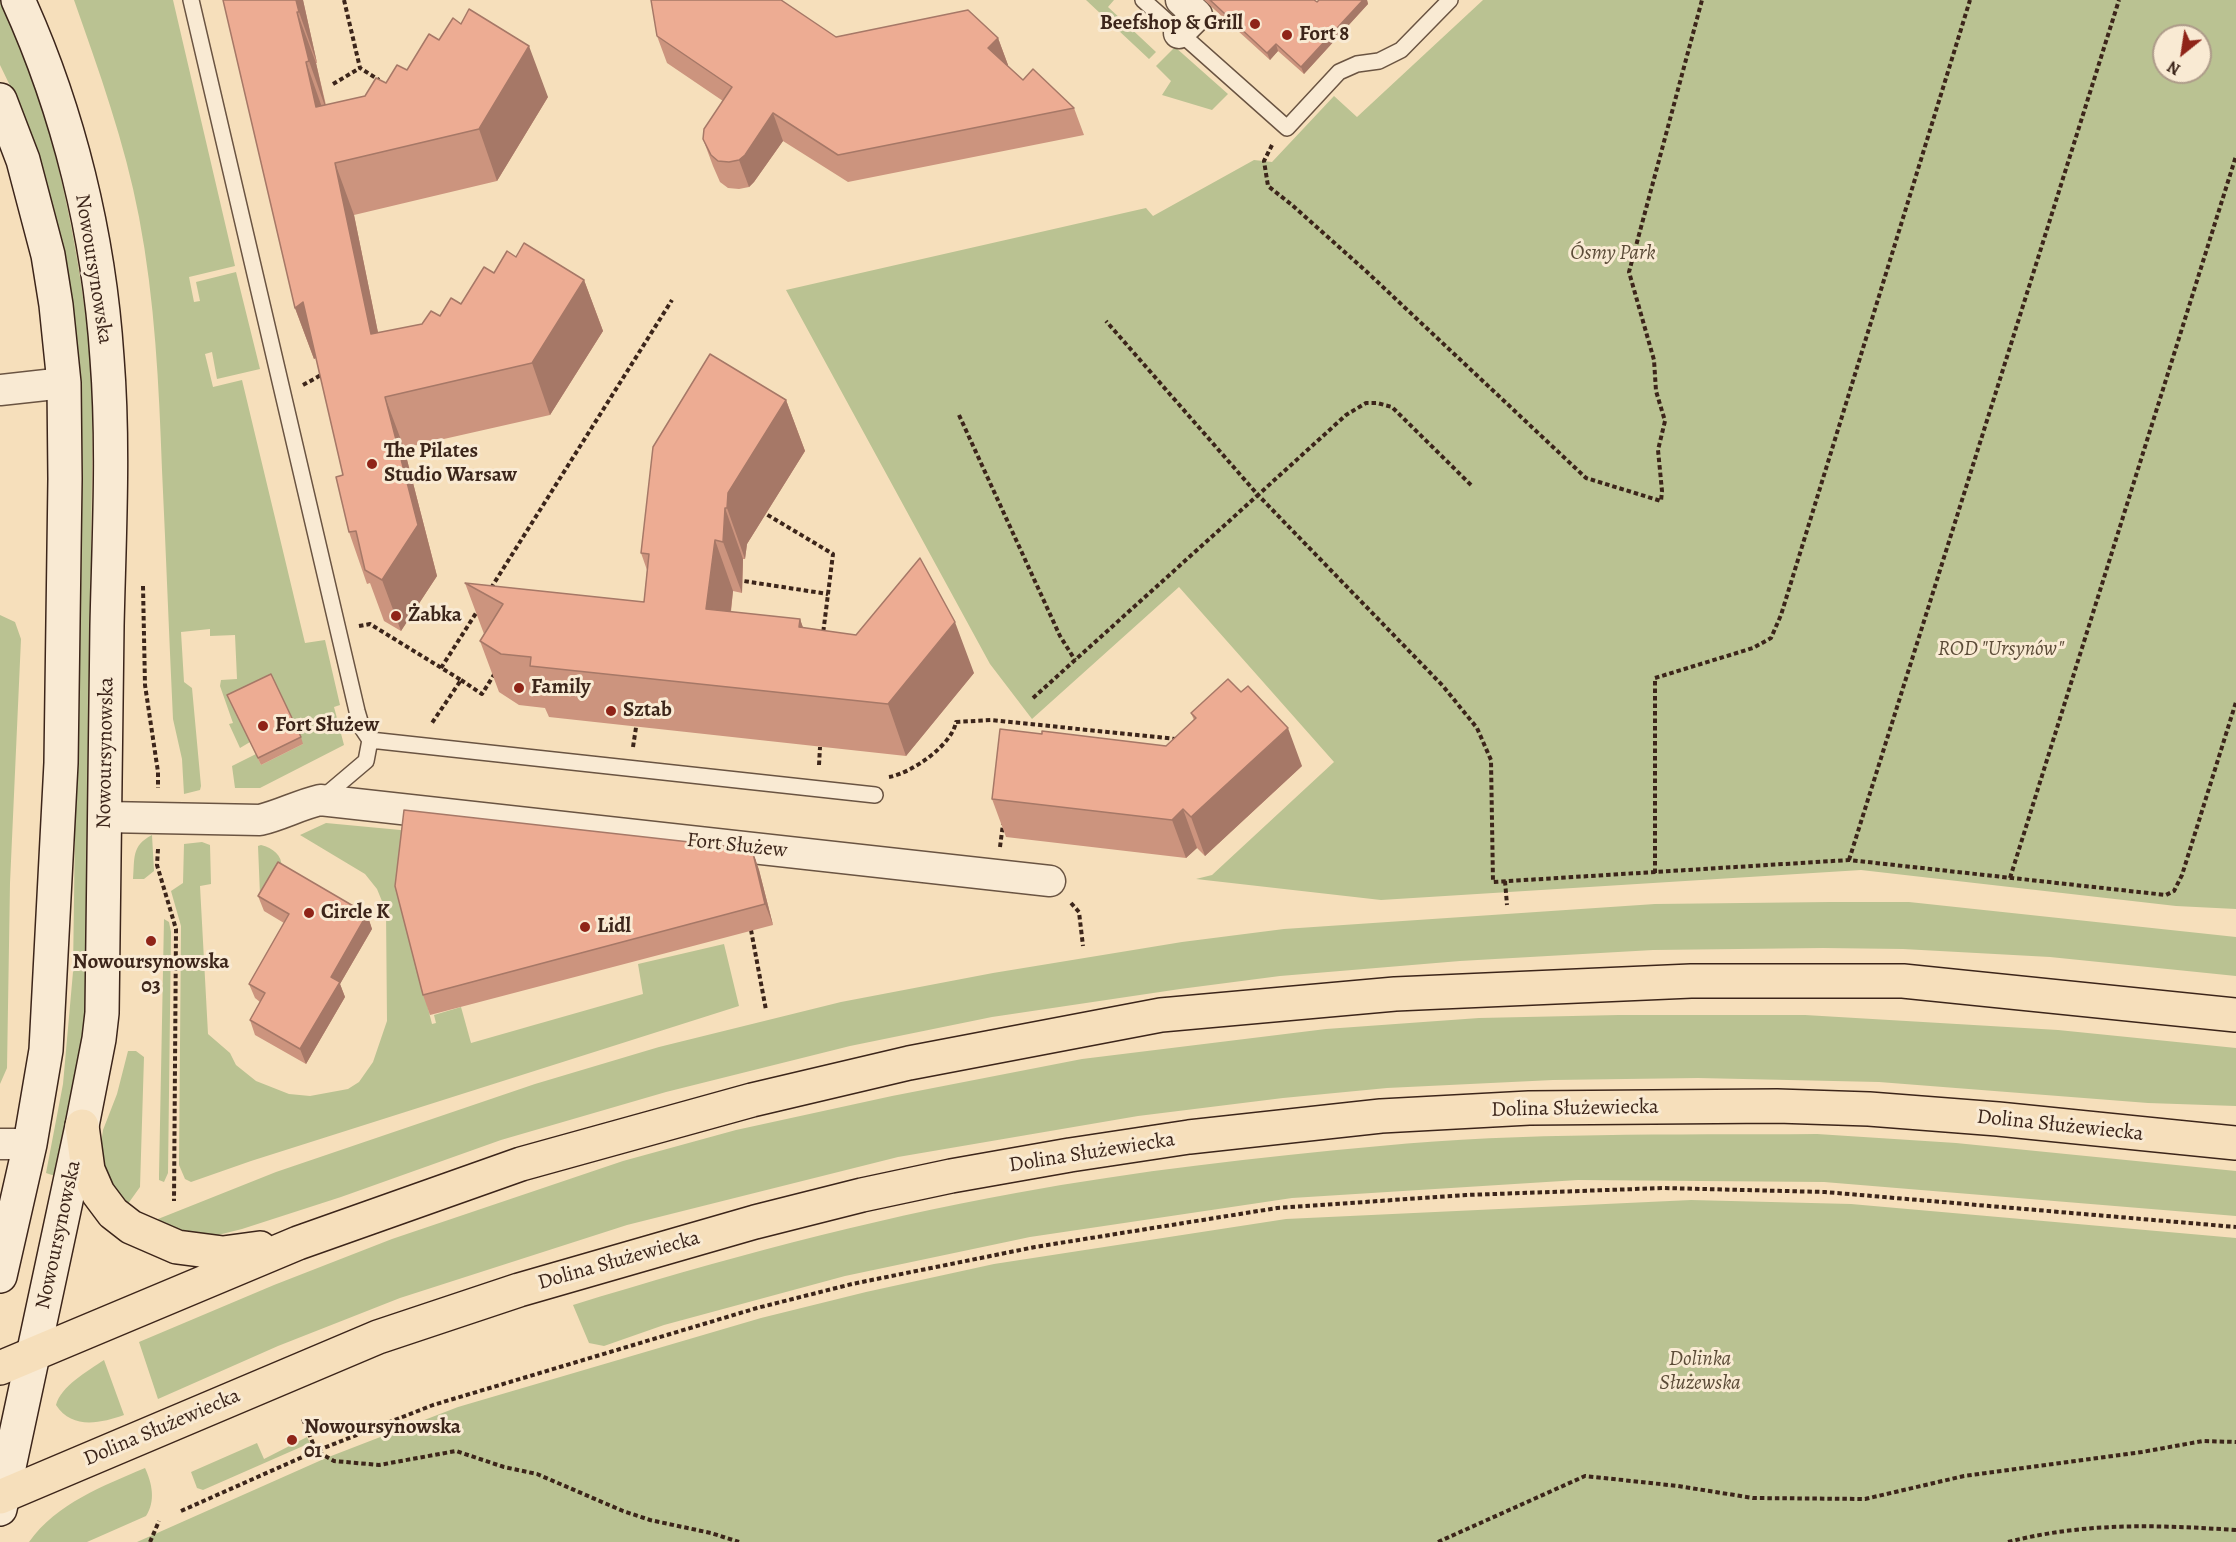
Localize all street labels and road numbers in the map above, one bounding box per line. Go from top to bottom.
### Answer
street label: Nowoursynowska [69,192,117,346]
street label: Nowoursynowska [92,677,120,829]
street label: Fort Służew [685,828,789,864]
street label: Dolina Służewiecka [1491,1095,1659,1123]
street label: Dolina Służewiecka [1975,1105,2145,1147]
street label: Dolina Służewiecka [1007,1127,1177,1179]
street label: Nowoursynowska [31,1158,87,1312]
street label: Dolina Służewiecka [535,1226,703,1296]
street label: Dolina Służewiecka [80,1384,244,1472]

